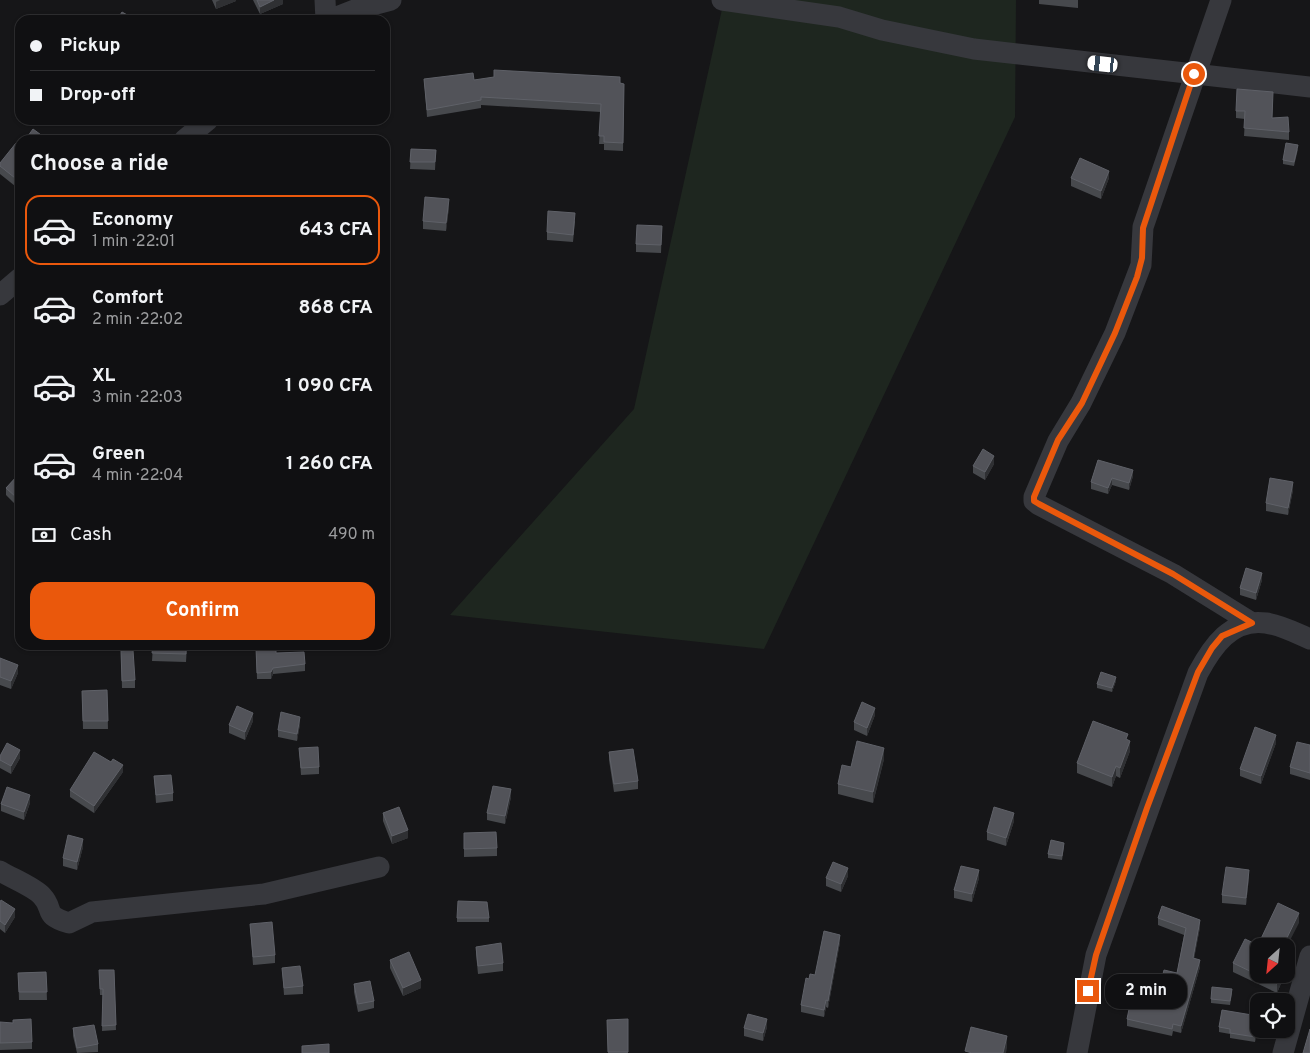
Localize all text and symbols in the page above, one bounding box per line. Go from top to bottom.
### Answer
text: Pickup [60,34,120,58]
car [1087,55,1118,73]
route start [1183,63,1205,85]
text: Drop-off [60,83,135,107]
text: Choose a ride [30,151,168,178]
icon: car [32,208,77,253]
text: Economy [92,208,173,232]
text: 643 CFA [299,218,373,242]
text: 1 min · 22:01 [92,232,175,252]
icon: car [32,286,77,331]
text: Comfort [92,286,164,310]
text: 868 CFA [299,296,373,320]
text: 2 min · 22:02 [92,310,183,330]
icon: car [32,364,77,409]
text: XL [92,364,115,388]
text: 1 090 CFA [285,374,373,398]
text: 3 min · 22:03 [92,388,183,408]
icon: car [32,442,77,487]
text: Green [92,442,145,466]
text: 1 260 CFA [286,452,373,476]
text: 4 min · 22:04 [92,466,183,486]
icon: cash [30,521,58,549]
text: Cash [70,523,112,547]
text: 490 m [328,525,375,545]
button: Confirm [30,582,375,640]
north arrow [1250,938,1295,982]
map controls [1250,938,1295,1038]
callout: 2 min [1106,974,1188,1008]
route end [1077,980,1099,1002]
text: 2 min [1125,981,1167,1001]
button: locate [1250,993,1295,1038]

